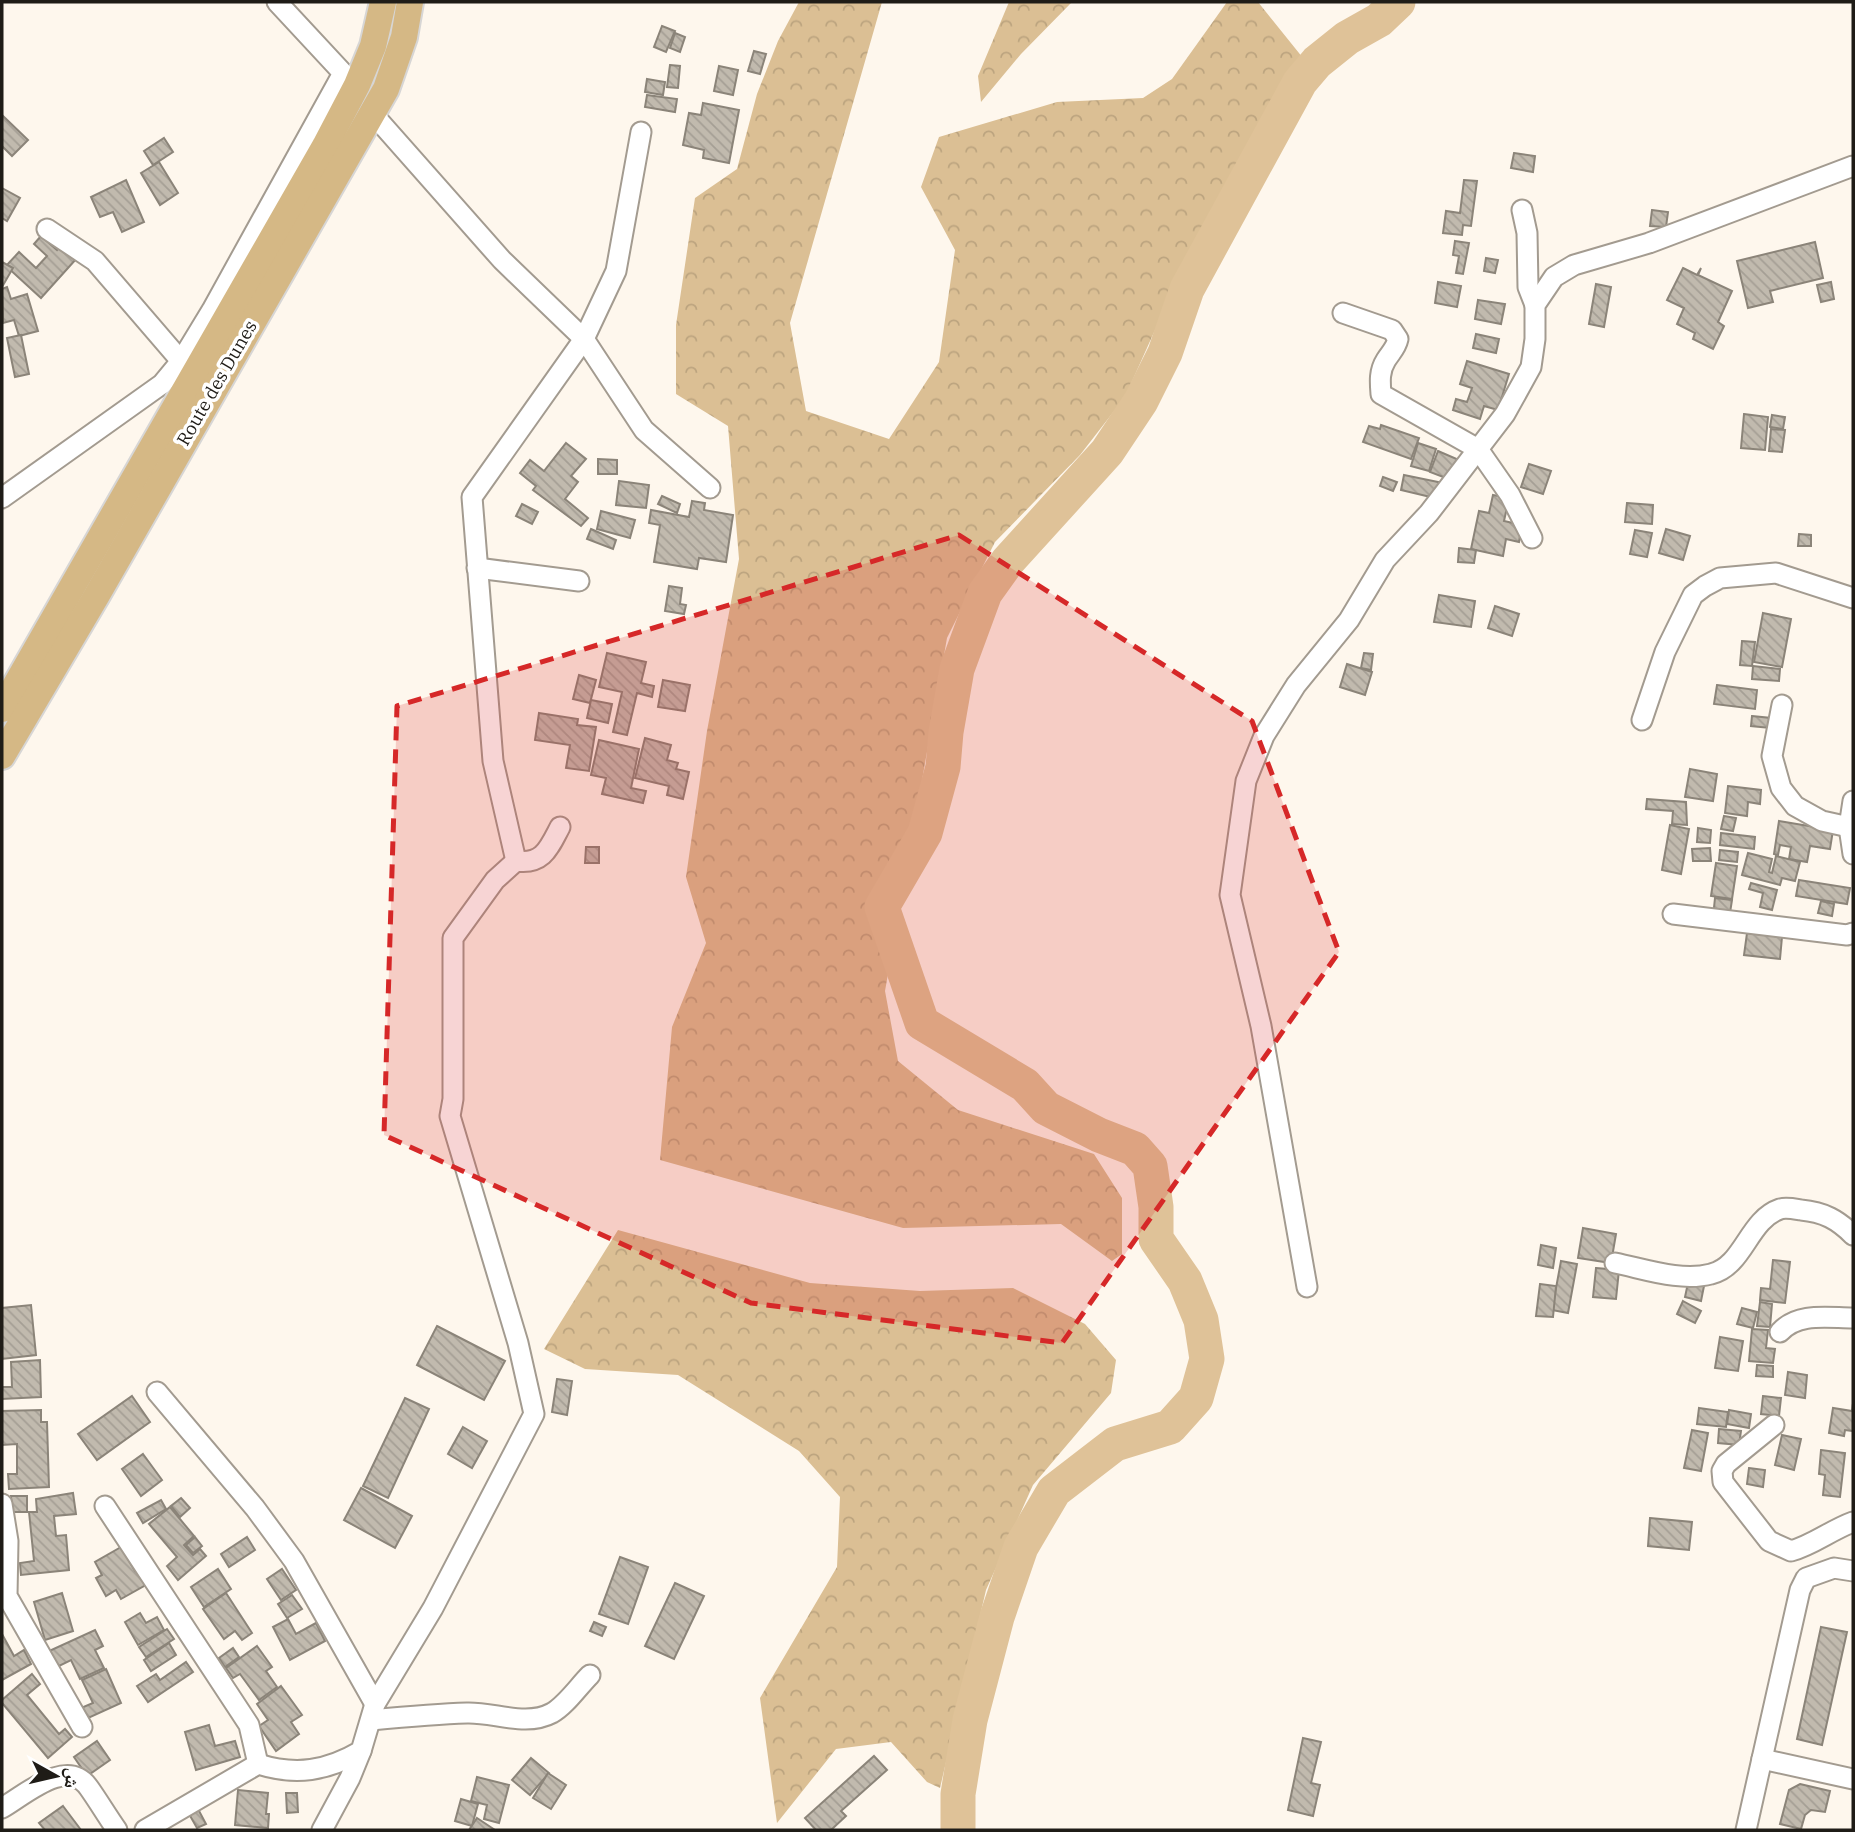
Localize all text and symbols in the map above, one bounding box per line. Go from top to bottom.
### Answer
street label: Route des Dunes [171,316,262,449]
north arrow [21,1741,91,1811]
text: ش [60,1767,86,1790]

